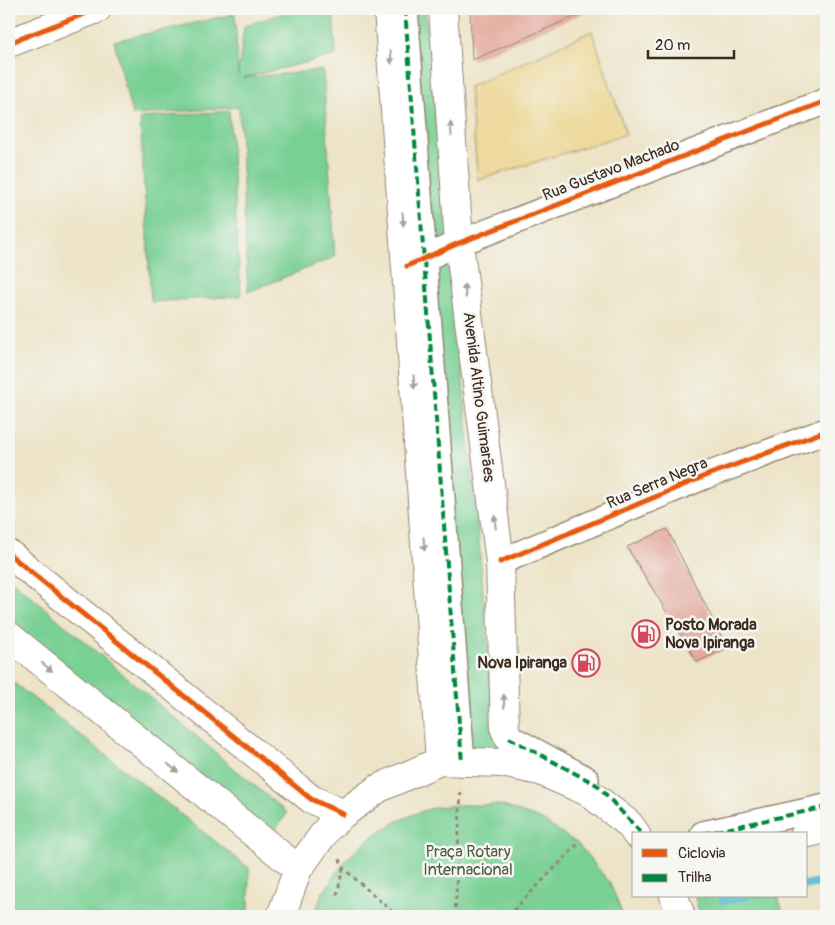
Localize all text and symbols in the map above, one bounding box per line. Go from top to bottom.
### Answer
scale bar [648,28,734,60]
text: 20 m [655,36,690,55]
one-way arrow [388,50,396,66]
one-way arrow [447,121,455,137]
street label: Rua Gustavo Machado [540,134,683,205]
one-way arrow [400,212,408,228]
one-way arrow [461,283,469,299]
street label: Avenida Altino Guimarães [459,311,499,483]
one-way arrow [410,374,418,390]
street label: Rua Serra Negra [604,453,710,513]
one-way arrow [491,514,499,530]
one-way arrow [421,536,429,552]
place label: Posto Morada Nova Ipiranga [665,615,757,653]
fuel station icon: Posto Morada Nova Ipiranga [631,619,661,649]
fuel station icon: Nova Ipiranga [571,648,601,678]
place label: Nova Ipiranga [477,653,568,673]
one-way arrow [40,661,53,672]
one-way arrow [500,693,508,709]
one-way arrow [167,763,180,774]
legend [632,832,808,898]
park label: Praça Rotary Internacional [423,842,513,880]
text: Ciclovia [678,844,726,863]
text: Trilha [678,868,712,887]

